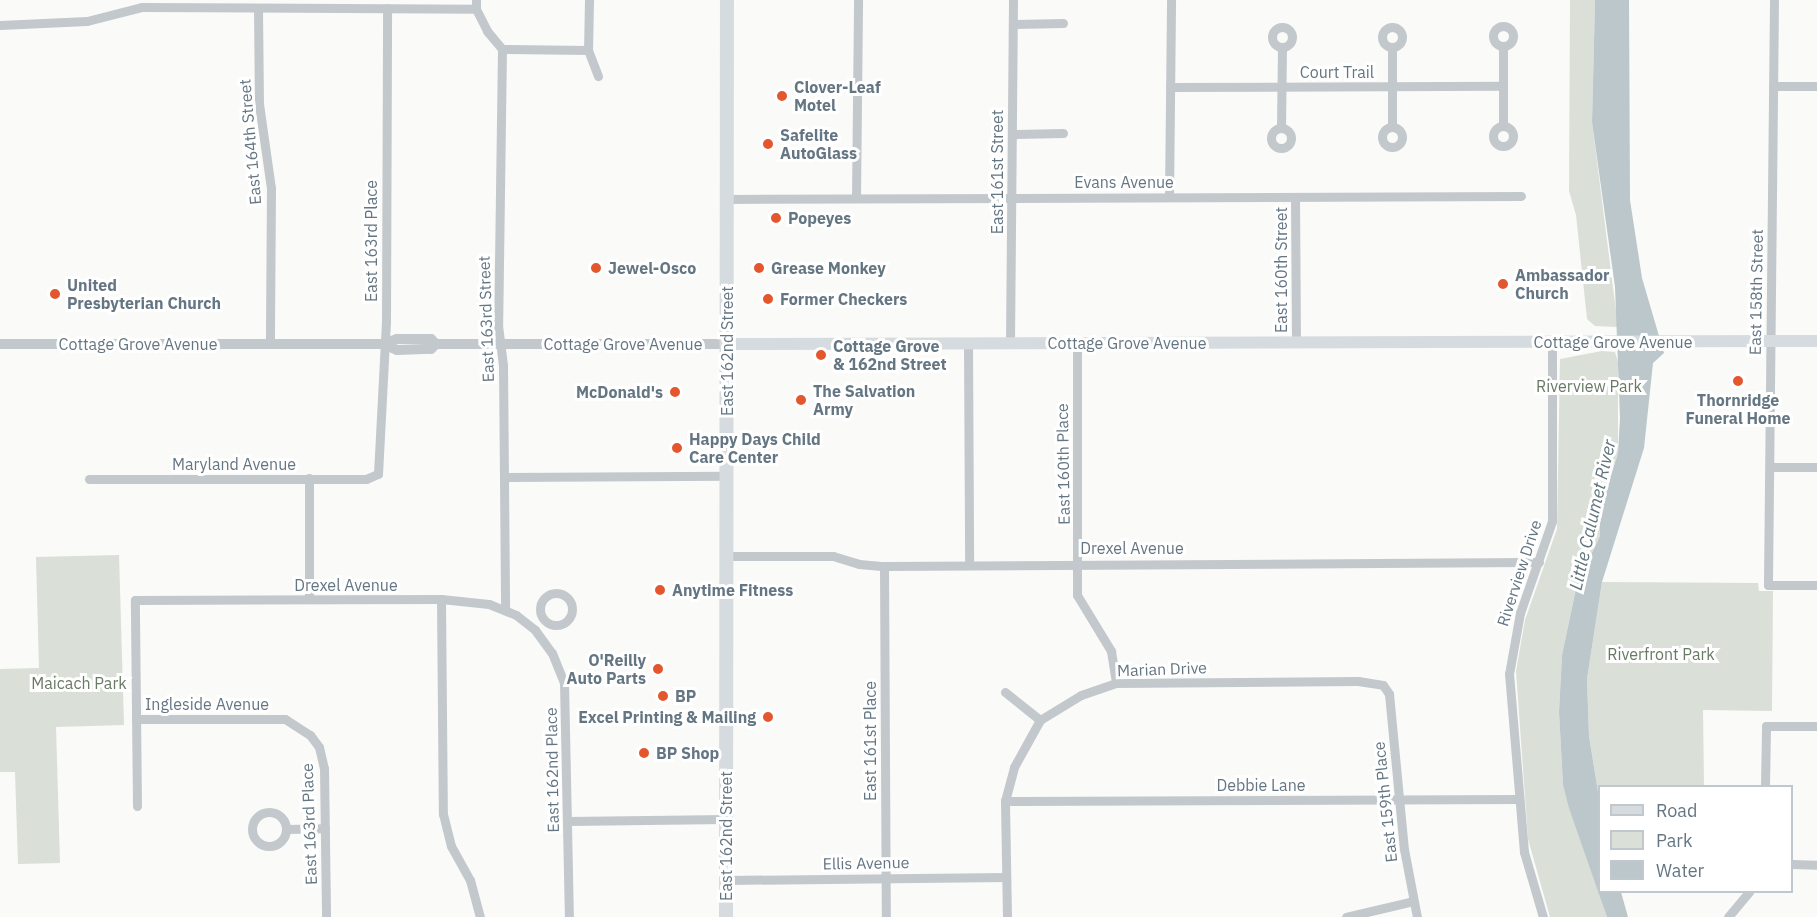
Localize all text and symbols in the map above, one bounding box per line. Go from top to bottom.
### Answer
street label: Court Trail [1300,62,1374,82]
place label: Clover-Leaf Motel [794,77,881,115]
street label: East 164th Street [235,78,265,206]
marker: Clover-Leaf Motel [775,89,789,103]
street label: East 161st Street [987,110,1007,234]
place label: Safelite AutoGlass [780,125,857,163]
marker: Safelite AutoGlass [761,137,775,151]
street label: Evans Avenue [1074,172,1174,192]
street label: East 163rd Place [361,180,381,302]
street label: East 160th Street [1271,207,1291,333]
place label: Popeyes [788,208,851,228]
marker: Popeyes [769,211,783,225]
street label: East 158th Street [1745,229,1767,355]
street label: East 163rd Street [474,255,498,383]
place label: Jewel-Osco [608,258,696,278]
place label: Grease Monkey [771,258,886,278]
marker: Jewel-Osco [589,261,603,275]
marker: Grease Monkey [752,261,766,275]
place label: Ambassador Church [1515,265,1609,303]
place label: United Presbyterian Church [67,275,221,313]
marker: Ambassador Church [1496,277,1510,291]
street label: East 162nd Street [717,286,737,416]
marker: United Presbyterian Church [48,287,62,301]
place label: Former Checkers [780,289,907,309]
marker: Former Checkers [761,292,775,306]
street label: Cottage Grove Avenue [1534,332,1692,352]
street label: Cottage Grove Avenue [1048,333,1206,353]
street label: Cottage Grove Avenue [59,334,217,354]
street label: Cottage Grove Avenue [544,334,702,354]
place label: Cottage Grove & 162nd Street [833,336,947,374]
marker: Cottage Grove & 162nd Street [814,348,828,362]
marker: Thornridge Funeral Home [1731,374,1745,388]
park label: Riverview Park [1536,376,1642,396]
place label: The Salvation Army [813,381,915,419]
place label: McDonald's [576,382,663,402]
marker: McDonald's [668,385,682,399]
place label: Thornridge Funeral Home [1686,390,1790,428]
marker: The Salvation Army [794,393,808,407]
street label: East 160th Place [1052,403,1074,525]
place label: Happy Days Child Care Center [689,429,821,467]
water label: Little Calumet River [1565,438,1621,592]
marker: Happy Days Child Care Center [670,441,684,455]
street label: Maryland Avenue [172,454,296,474]
street label: Riverview Drive [1493,517,1545,629]
street label: Drexel Avenue [1080,538,1184,558]
street label: Drexel Avenue [294,575,398,595]
place label: Anytime Fitness [672,580,793,600]
marker: Anytime Fitness [653,583,667,597]
park label: Riverfront Park [1607,644,1715,664]
place label: O'Reilly Auto Parts [567,650,646,688]
street label: Marian Drive [1117,658,1207,680]
marker: O'Reilly Auto Parts [651,662,665,676]
park label: Maicach Park [31,673,127,693]
street label: East 161st Place [860,681,880,801]
place label: BP [675,686,696,706]
marker: BP [656,689,670,703]
street label: Ingleside Avenue [145,694,269,714]
street label: East 162nd Place [541,707,563,833]
place label: Excel Printing & Mailing [578,707,756,727]
marker: Excel Printing & Mailing [761,710,775,724]
street label: East 159th Place [1369,741,1401,863]
place label: BP Shop [656,743,719,763]
marker: BP Shop [637,746,651,760]
street label: East 163rd Place [297,763,321,885]
street label: East 162nd Street [716,771,736,901]
street label: Debbie Lane [1216,775,1306,795]
legend [1598,785,1793,893]
text: Road [1656,799,1697,822]
text: Park [1656,829,1692,852]
street label: Ellis Avenue [822,853,910,873]
text: Water [1656,859,1704,882]

